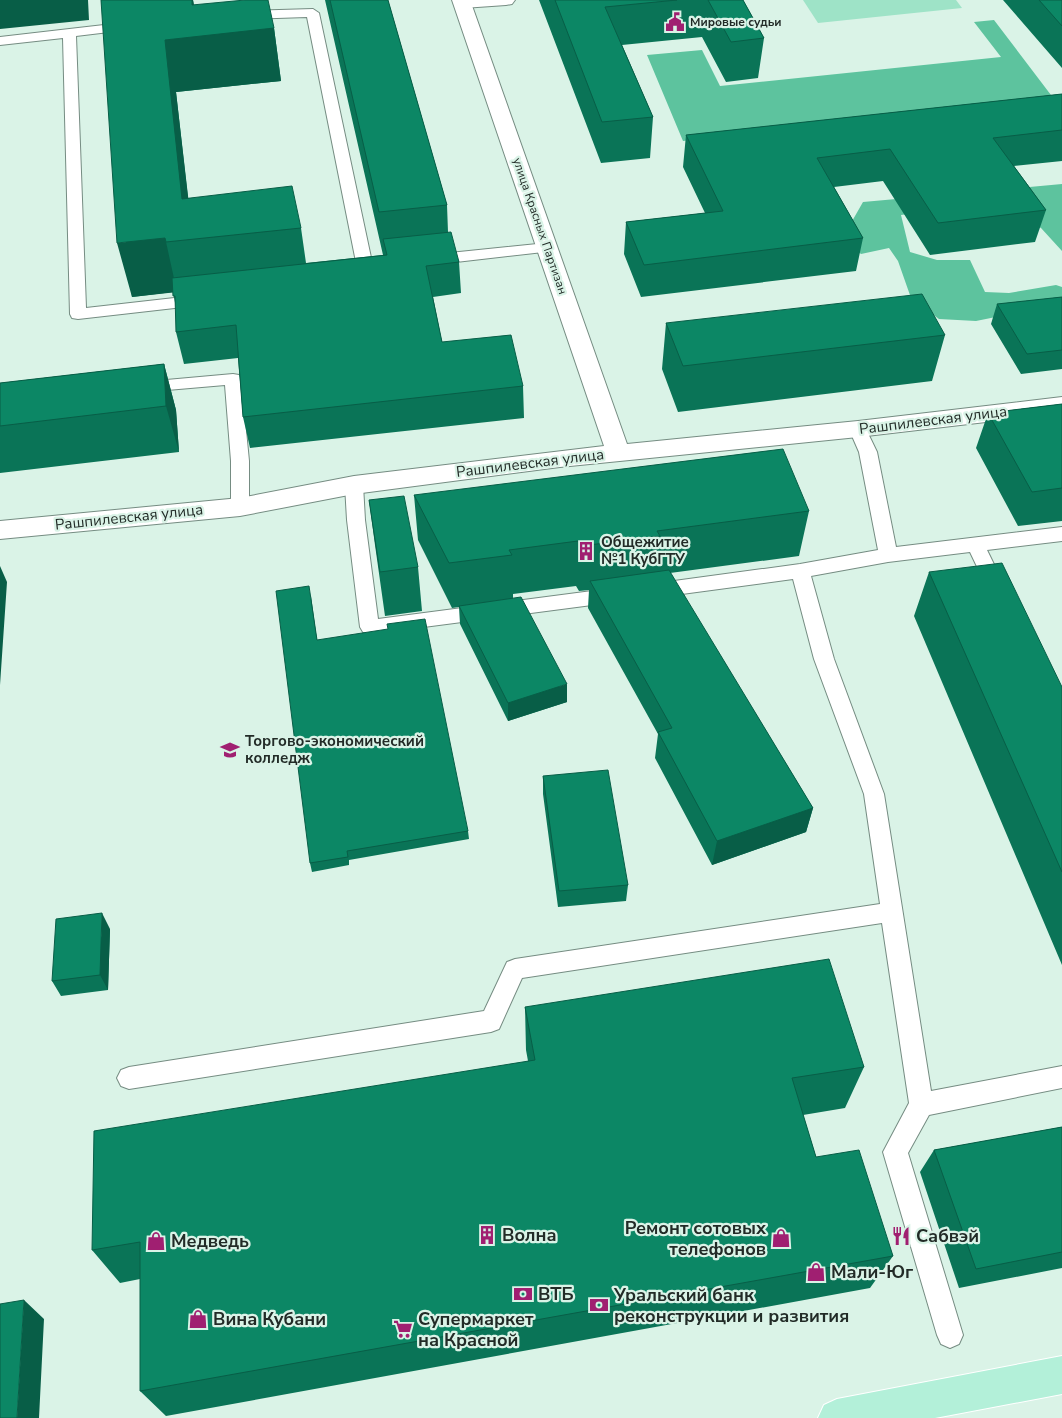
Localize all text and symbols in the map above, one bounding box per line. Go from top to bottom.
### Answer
public building icon: Мировые судьи [664,11,686,33]
place label: Мировые судьи [690,14,782,30]
street label: улица Красных Партизан [509,156,571,296]
street label: Рашпилевская улица [858,401,1008,439]
street label: Рашпилевская улица [455,444,605,482]
street label: Рашпилевская улица [54,499,204,535]
place label: Общежитие №1 КубГТУ [601,532,689,569]
building icon: Общежитие №1 КубГТУ [575,540,597,562]
place label: Торгово-экономический колледж [245,731,424,768]
school or university icon: Торгово-экономический колледж [219,739,241,761]
place label: Ремонт сотовых телефонов [625,1216,767,1261]
place label: Волна [502,1223,557,1247]
building icon: Волна [476,1224,498,1246]
place label: Сабвэй [916,1224,979,1248]
restaurant icon: Сабвэй [890,1225,912,1247]
shop icon: Ремонт сотовых телефонов [770,1227,792,1249]
place label: Медведь [171,1229,249,1253]
shop icon: Медведь [145,1230,167,1252]
place label: Мали-Юг [831,1260,913,1284]
shop icon: Мали-Юг [805,1261,827,1283]
place label: ВТБ [538,1282,574,1306]
bank icon: ВТБ [512,1283,534,1305]
place label: Уральский банк реконструкции и развития [613,1283,849,1328]
bank icon: Уральский банк реконструкции и развития [588,1294,610,1316]
place label: Вина Кубани [213,1307,326,1331]
place label: Супермаркет на Красной [418,1307,534,1352]
shop icon: Вина Кубани [187,1308,209,1330]
supermarket icon: Супермаркет на Красной [392,1318,414,1340]

